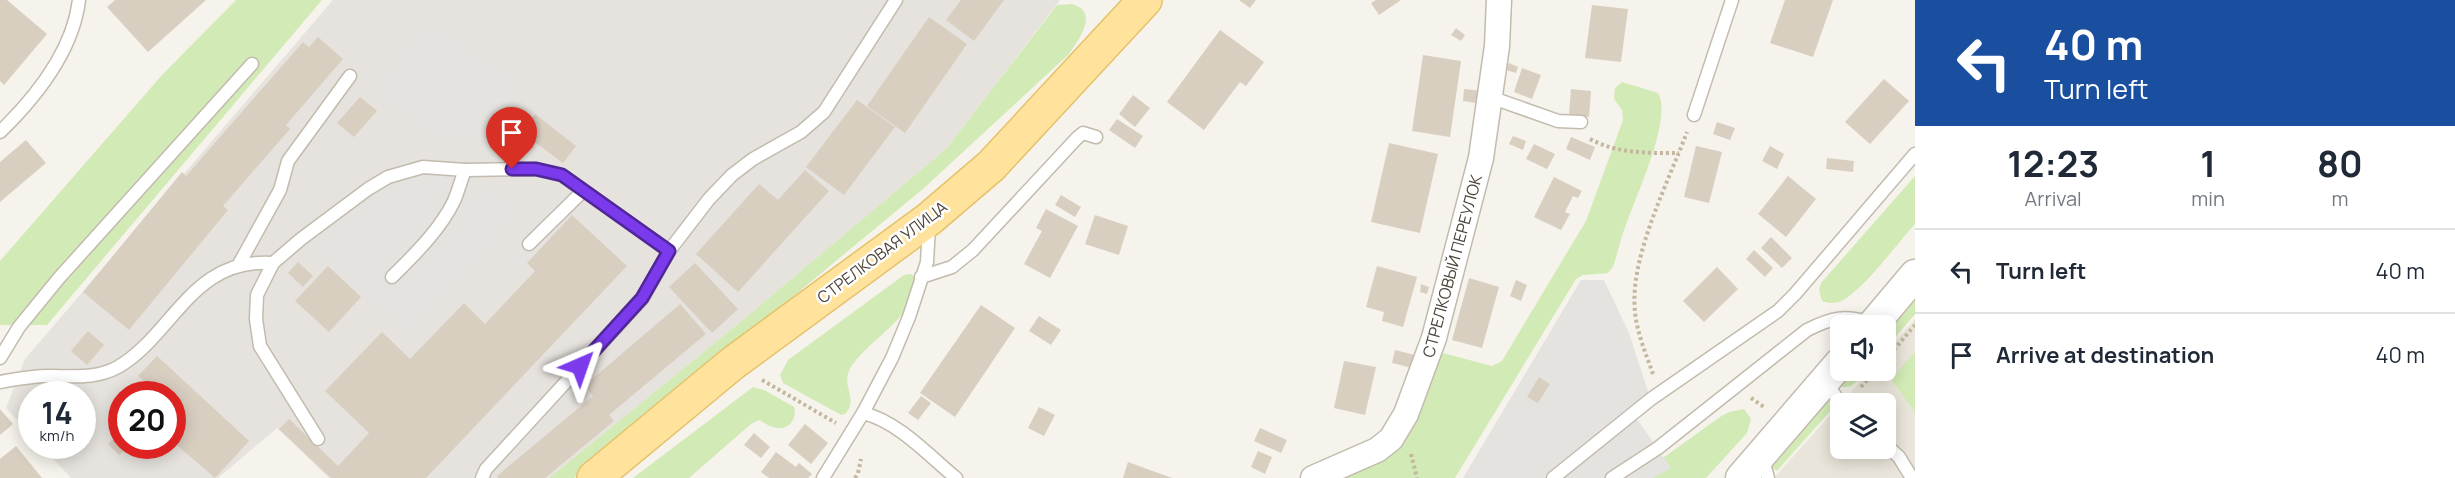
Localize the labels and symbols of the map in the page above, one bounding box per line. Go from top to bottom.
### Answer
pin [486,107,537,169]
street label: СТРЕЛКОВЫЙ ПЕРЕУЛОК [1417,172,1487,360]
street label: СТРЕЛКОВАЯ УЛИЦА [813,196,951,308]
position arrow [548,334,612,398]
speed limit sign: 20 [108,381,186,459]

